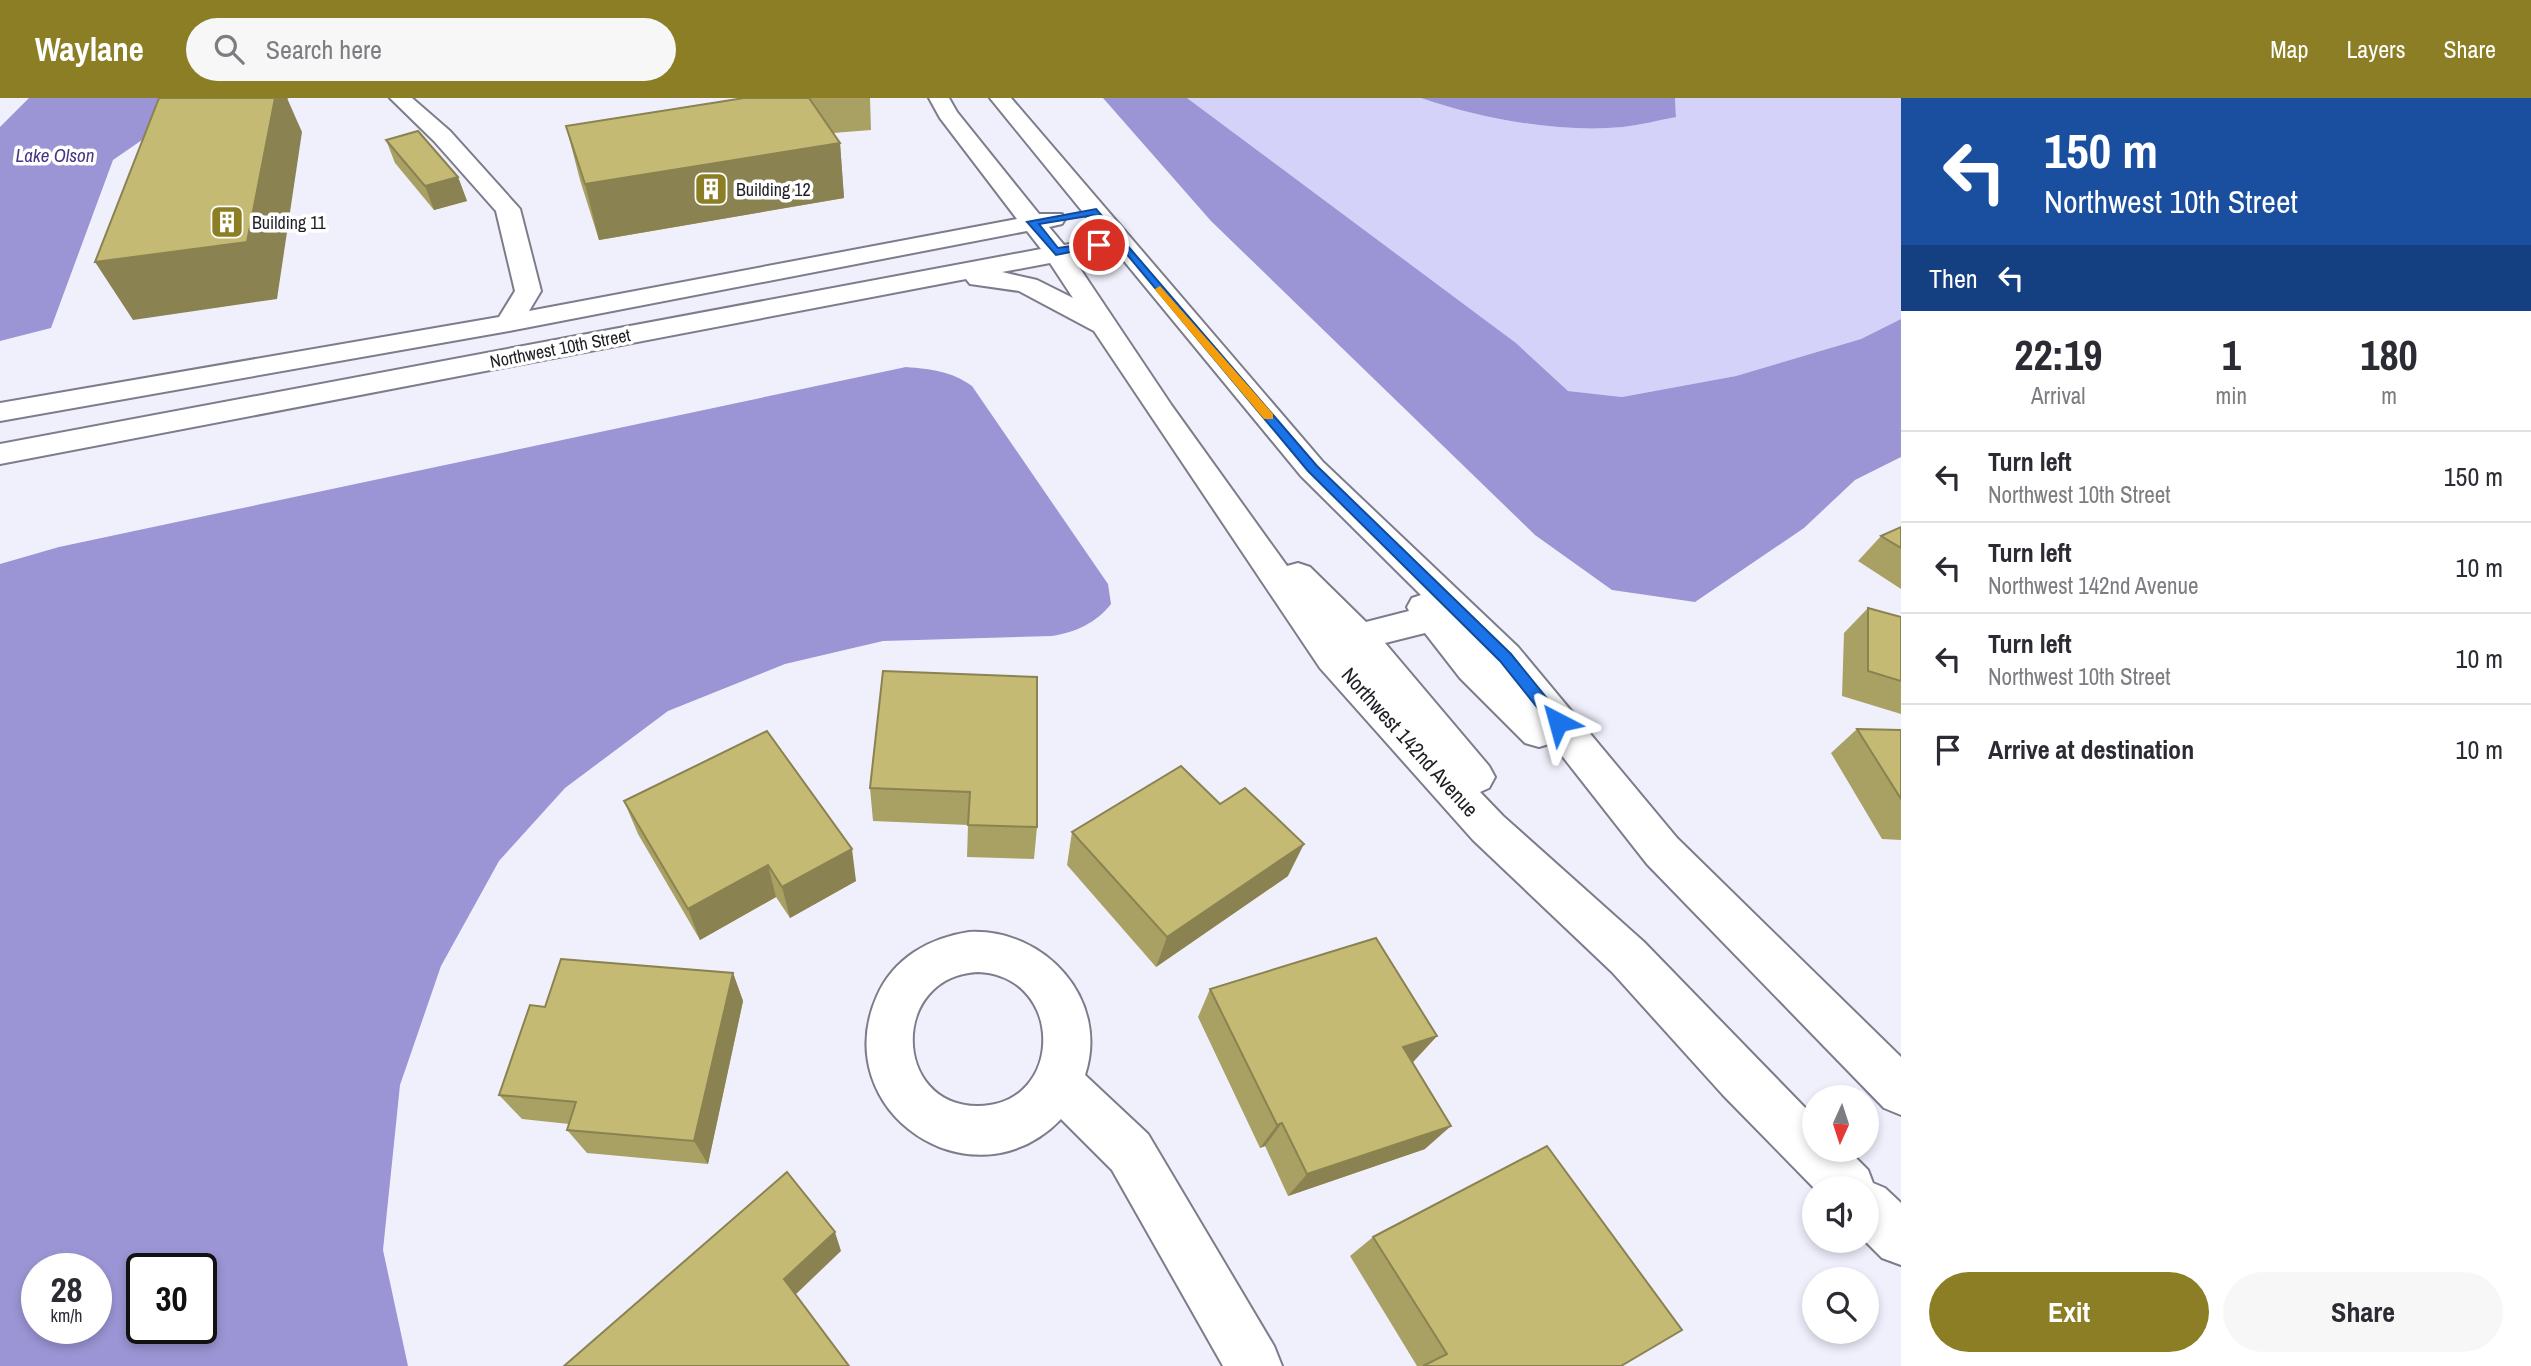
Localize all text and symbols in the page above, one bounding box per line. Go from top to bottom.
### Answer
search box [186,18,676,81]
text: Waylane [35,27,144,71]
icon: search [210,30,248,68]
text: Search here [266,32,382,67]
text: Map [2270,33,2308,65]
text: Layers [2346,33,2405,65]
text: Share [2443,33,2496,65]
text: 150 m [2044,117,2158,183]
icon: left [1929,126,2020,217]
water label: Lake Olson [16,142,94,168]
building icon: Building 12 [692,170,730,208]
place label: Building 12 [736,177,811,202]
text: Northwest 10th Street [2044,180,2298,223]
building icon: Building 11 [208,203,246,241]
place label: Building 11 [252,210,326,235]
pin [1069,215,1129,275]
icon: arrive [1080,226,1118,264]
icon: left [1992,259,2030,297]
text: Then [1929,261,1978,296]
street label: Northwest 10th Street [488,322,632,374]
text: 22:19 [2014,327,2102,383]
text: 1 [2222,327,2241,383]
text: 180 [2360,327,2418,383]
text: Arrival [2031,380,2086,411]
text: min [2216,380,2247,411]
text: m [2381,380,2397,411]
text: Turn left [1988,444,2072,479]
icon: left [1929,458,1967,496]
text: 150 m [2444,459,2503,494]
text: Northwest 10th Street [1988,479,2170,510]
text: Turn left [1988,535,2072,570]
icon: left [1929,549,1967,587]
text: 10 m [2456,550,2503,585]
text: Northwest 142nd Avenue [1988,570,2198,601]
text: Turn left [1988,626,2072,661]
icon: left [1929,640,1967,678]
text: 10 m [2456,641,2503,676]
street label: Northwest 142nd Avenue [1335,661,1485,823]
text: Northwest 10th Street [1988,661,2170,692]
position arrow [1521,685,1595,759]
icon: arrive [1929,731,1967,769]
text: Arrive at destination [1988,732,2194,767]
text: 10 m [2456,732,2503,767]
north arrow [1802,1085,1880,1162]
map controls [1802,1085,1879,1344]
button: sound [1802,1176,1879,1253]
speed limit sign: 30 [126,1253,217,1344]
text: 28 [51,1266,82,1313]
button: search [1802,1267,1879,1344]
button: Exit [1929,1272,2209,1352]
button: Share [2223,1272,2503,1352]
text: km/h [51,1303,83,1328]

